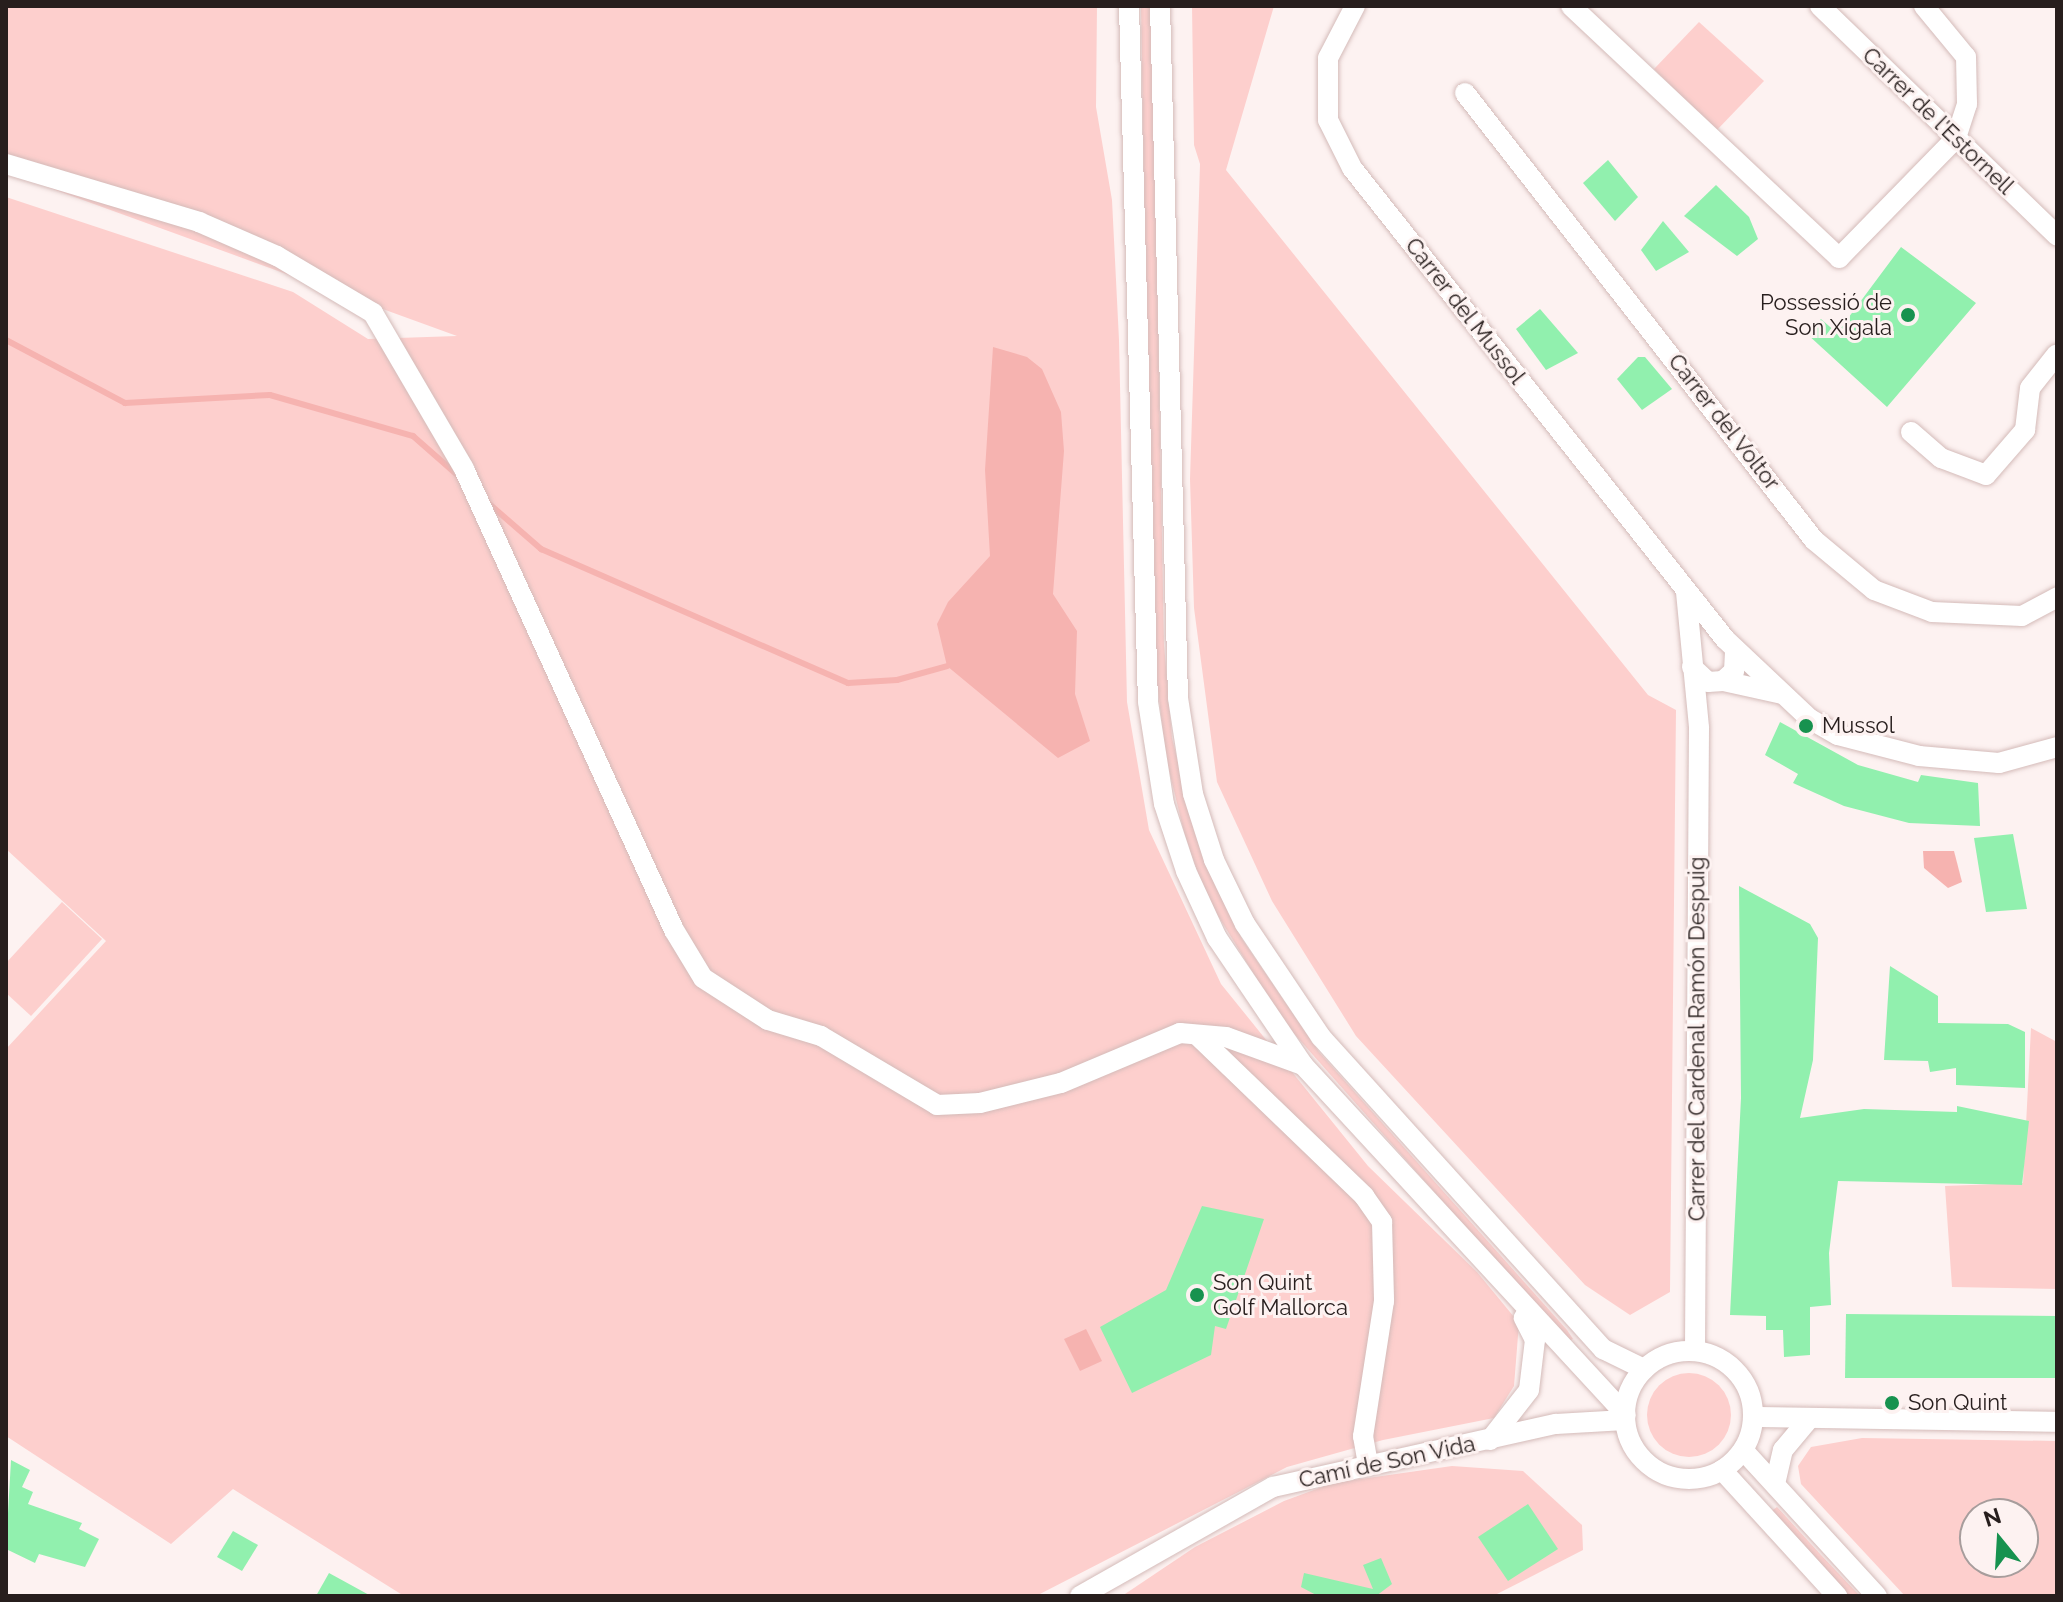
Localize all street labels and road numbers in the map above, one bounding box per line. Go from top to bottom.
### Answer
street label: Carrer de l'Estornell [1857,42,2019,200]
street label: Carrer del Mussol [1399,232,1531,390]
street label: Carrer del Voltor [1662,348,1786,496]
street label: Carrer del Cardenal Ramón Despuig [1684,856,1710,1222]
street label: Camí de Son Vida [1296,1430,1478,1494]

